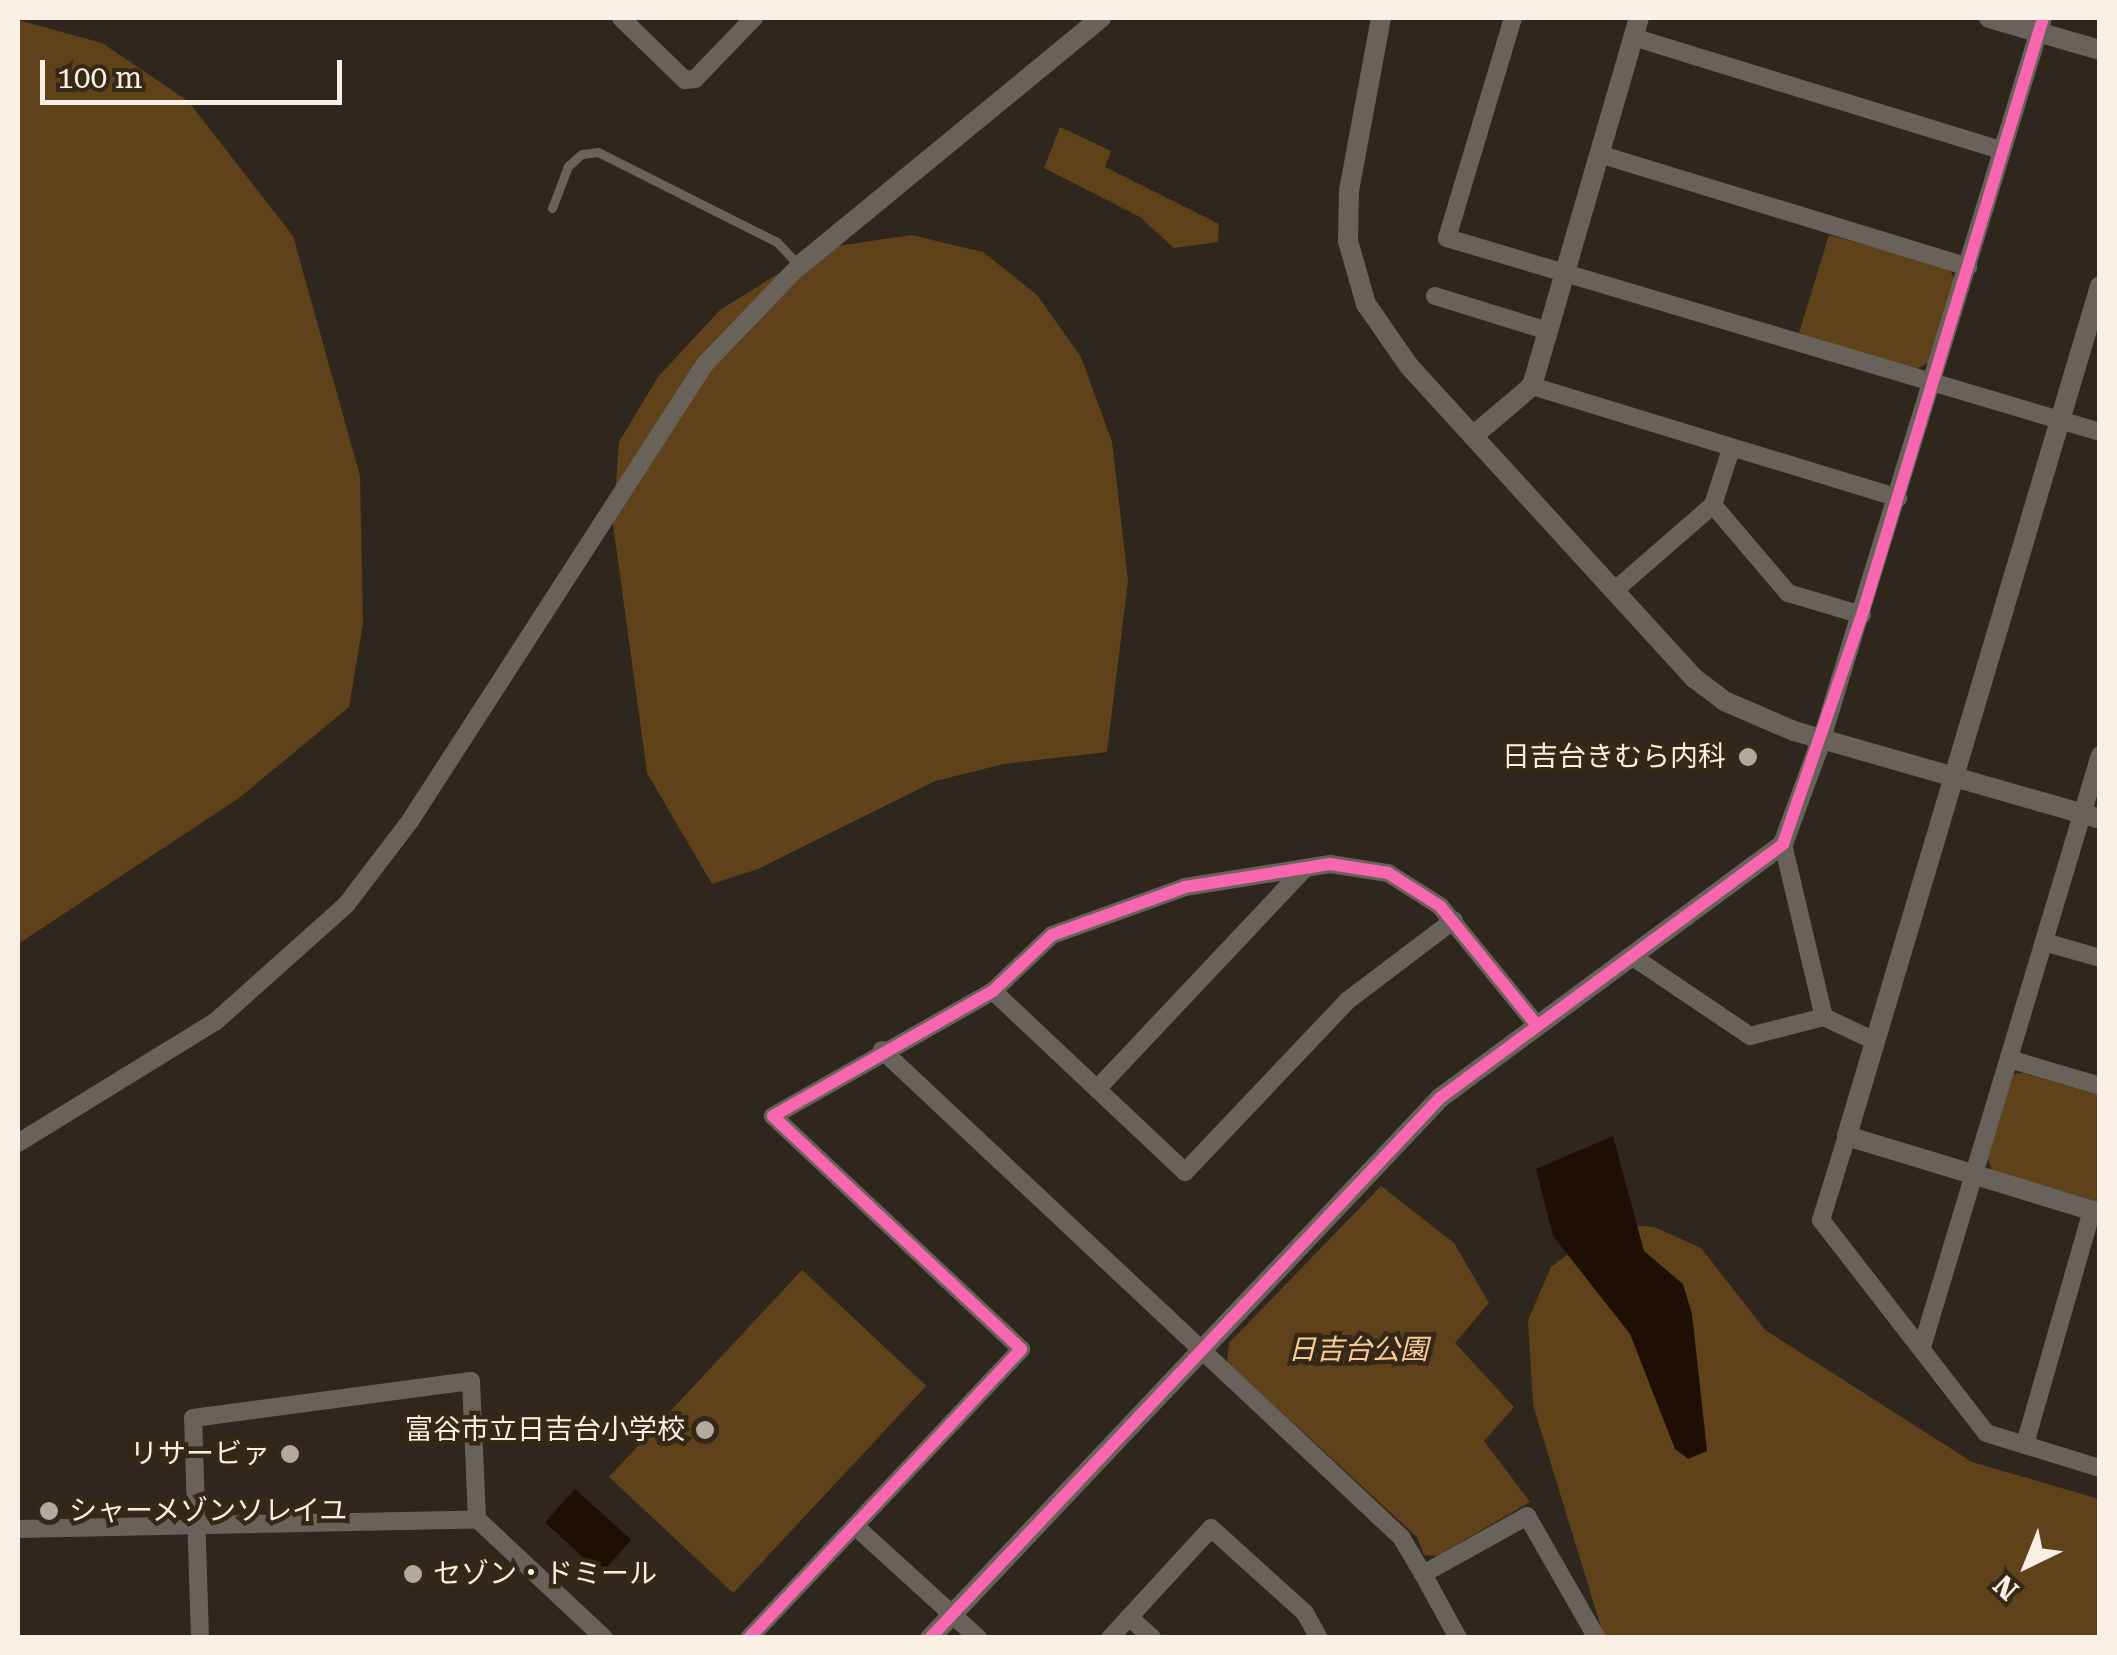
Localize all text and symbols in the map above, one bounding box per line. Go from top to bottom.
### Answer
scale bar [45,40,348,102]
text: 100 m [57,60,142,95]
place label: 日吉台きむら内科 [1502,740,1726,774]
marker: 日吉台きむら内科 [1735,744,1761,770]
park label: 日吉台公園 [1288,1333,1428,1367]
place label: 富谷市立日吉台小学校 [405,1413,685,1447]
marker: 富谷市立日吉台小学校 [694,1419,716,1441]
place label: リサービァ [130,1437,270,1471]
marker: リサービァ [279,1443,301,1465]
place label: シャーメゾンソレイユ [69,1494,349,1528]
marker: シャーメゾンソレイユ [38,1500,60,1522]
north arrow [1977,1515,2077,1615]
place label: セゾン・ドミール [433,1557,657,1591]
marker: セゾン・ドミール [402,1563,424,1585]
text: N [1987,1568,2025,1607]

